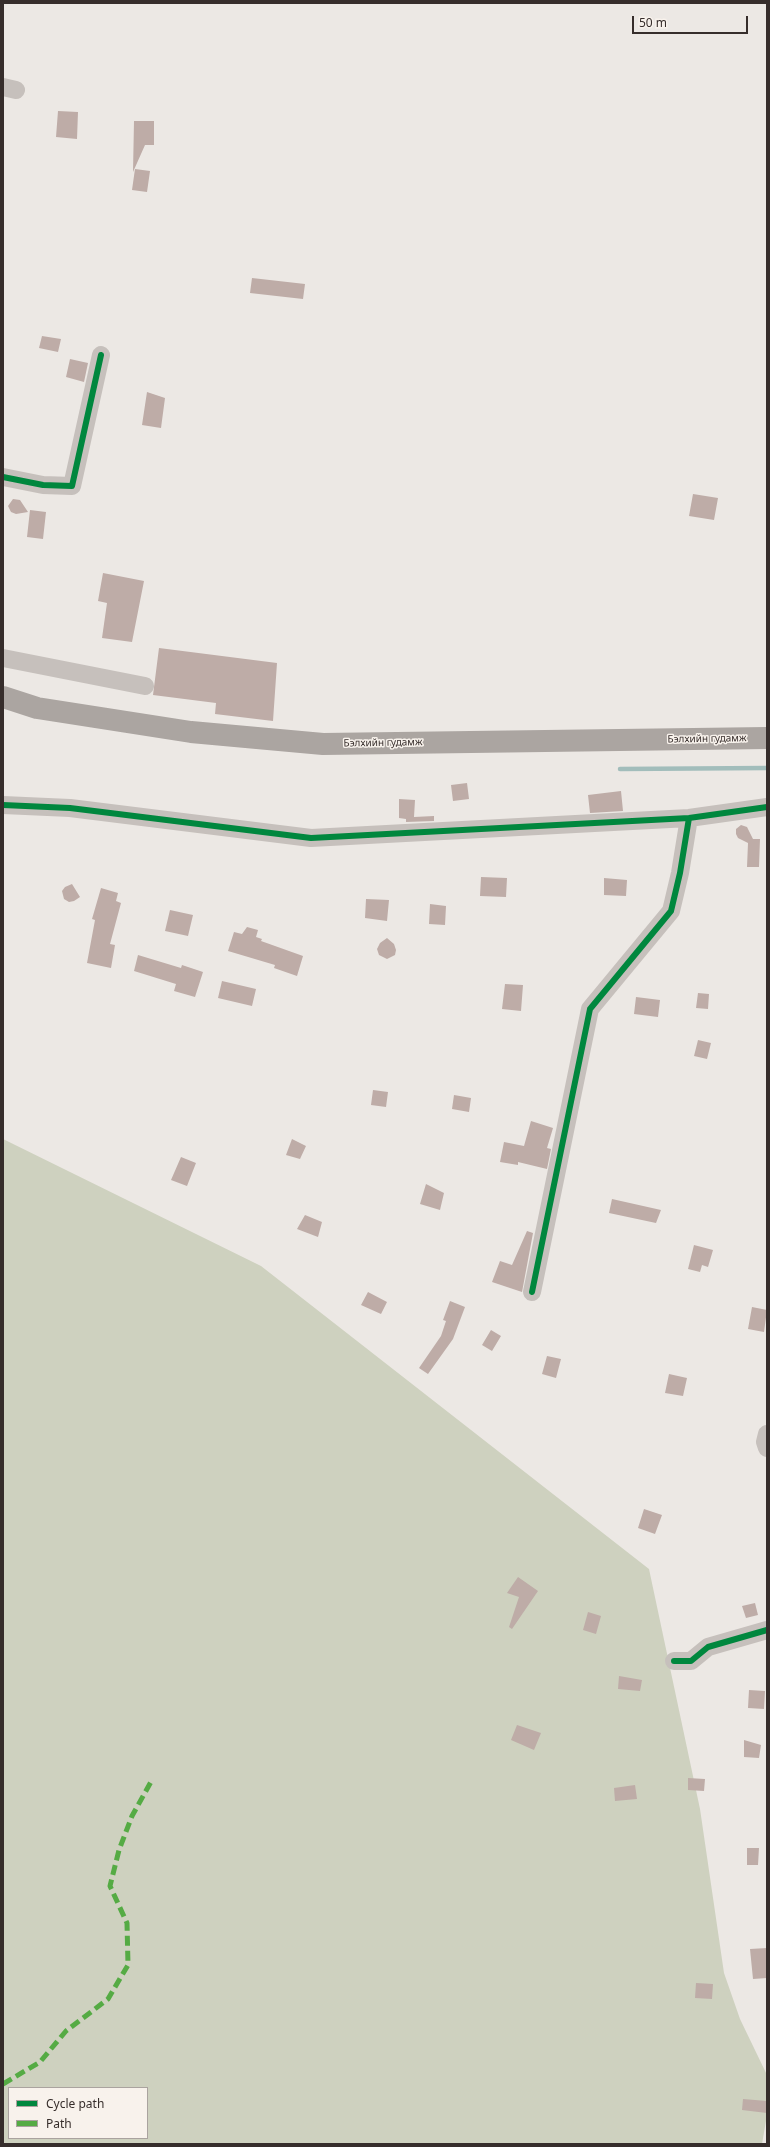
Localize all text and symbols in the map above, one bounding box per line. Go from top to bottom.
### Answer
scale bar [634,8,750,34]
text: 50 m [639,14,667,31]
street label: Бэлхийн гудамж [667,732,747,746]
street label: Бэлхийн гудамж [343,736,423,750]
legend [8,2087,148,2139]
text: Cycle path [46,2095,104,2112]
text: Path [46,2115,72,2132]

